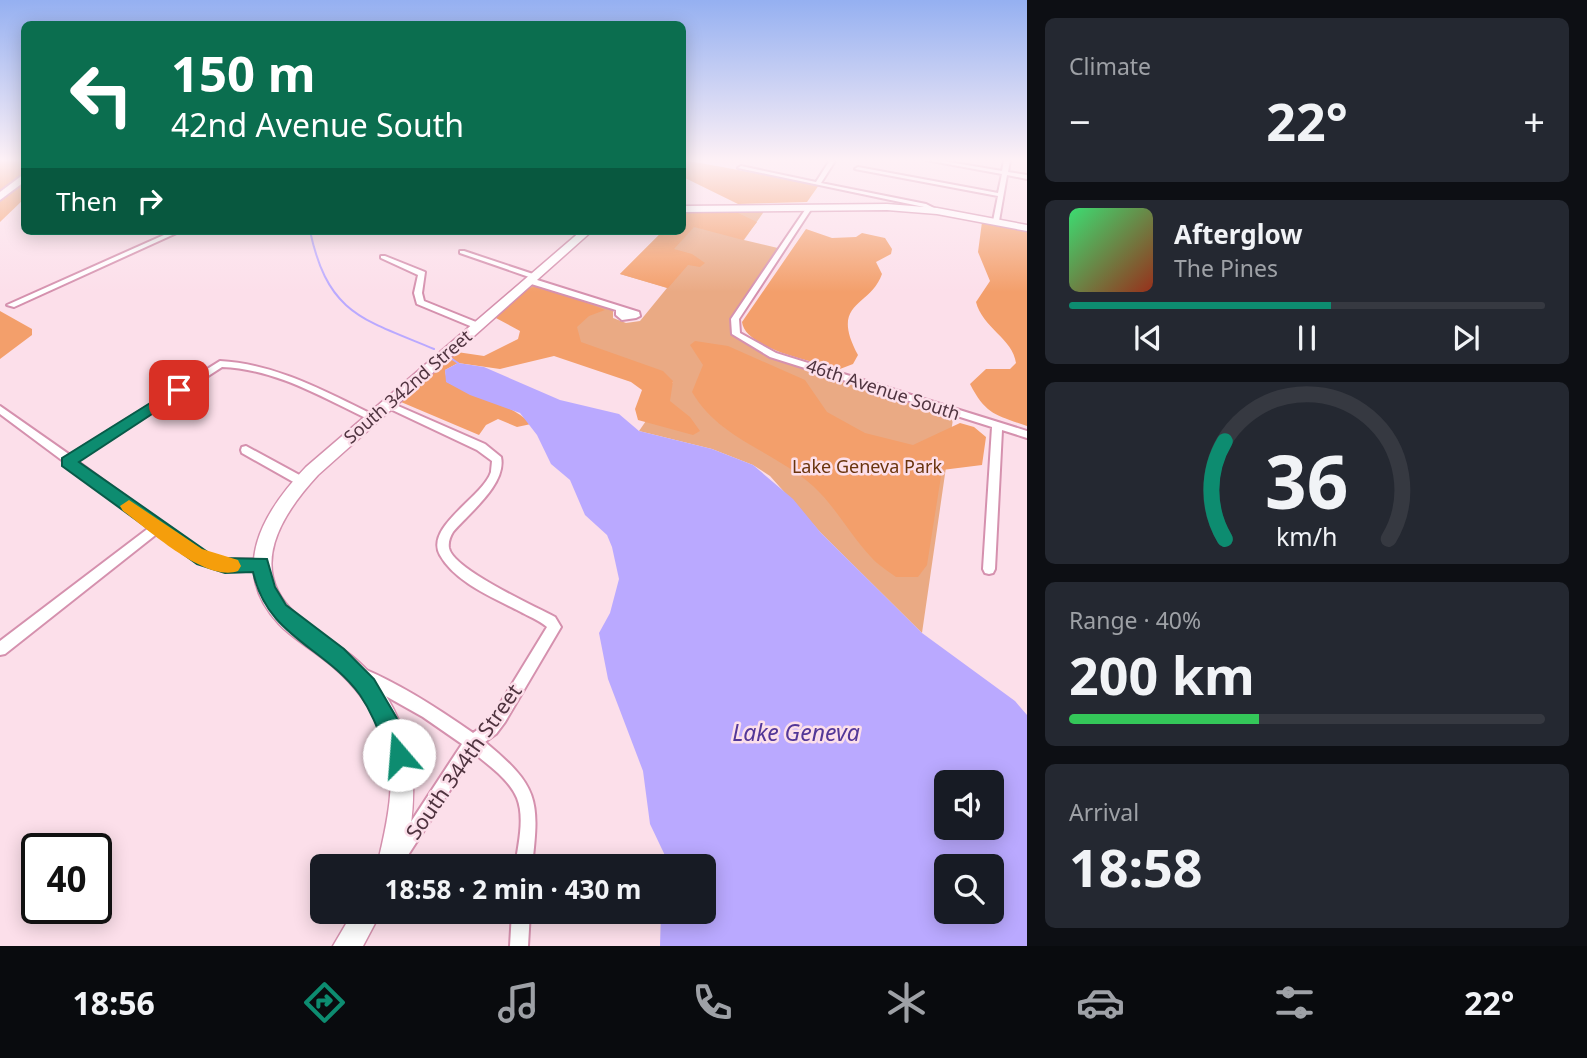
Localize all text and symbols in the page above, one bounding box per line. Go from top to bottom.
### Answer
text: 150 m [171,40,316,106]
icon: left [56,49,147,140]
text: Climate [1069,50,1151,82]
text: 22° [1266,85,1348,156]
text: − [1069,95,1091,147]
text: + [1523,95,1545,147]
text: 42nd Avenue South [171,103,464,146]
icon: right [131,182,169,220]
text: Then [56,183,117,219]
text: Afterglow [1174,216,1302,252]
text: The Pines [1174,252,1278,284]
icon: previous [1129,319,1167,357]
icon: pause [1288,319,1326,357]
icon: next [1447,319,1485,357]
street label: South 342nd Street [338,324,477,449]
street label: 46th Avenue South [803,353,963,425]
pin [149,360,209,420]
icon: arrive [160,371,198,409]
text: 36 [1265,431,1349,530]
park label: Lake Geneva Park [792,454,942,478]
text: km/h [1276,519,1338,553]
text: Range · 40% [1069,604,1201,636]
text: 200 km [1069,639,1255,710]
street label: South 344th Street [399,678,528,845]
water label: Lake Geneva [732,716,860,748]
position arrow [362,718,436,792]
map controls [934,770,1004,924]
button: sound [934,770,1004,840]
text: Arrival [1069,796,1139,828]
text: 18:58 [1069,831,1203,902]
speed limit sign: 40 [21,833,112,924]
button: search [934,854,1004,924]
text: 18:58 · 2 min · 430 m [385,871,641,907]
icon: directions [300,978,349,1027]
icon: music [494,978,543,1027]
icon: phone [688,978,737,1027]
icon: climate [882,978,931,1027]
icon: car [1076,978,1125,1027]
icon: filters [1270,978,1319,1027]
text: 18:56 [73,981,155,1024]
text: 22° [1464,981,1514,1024]

